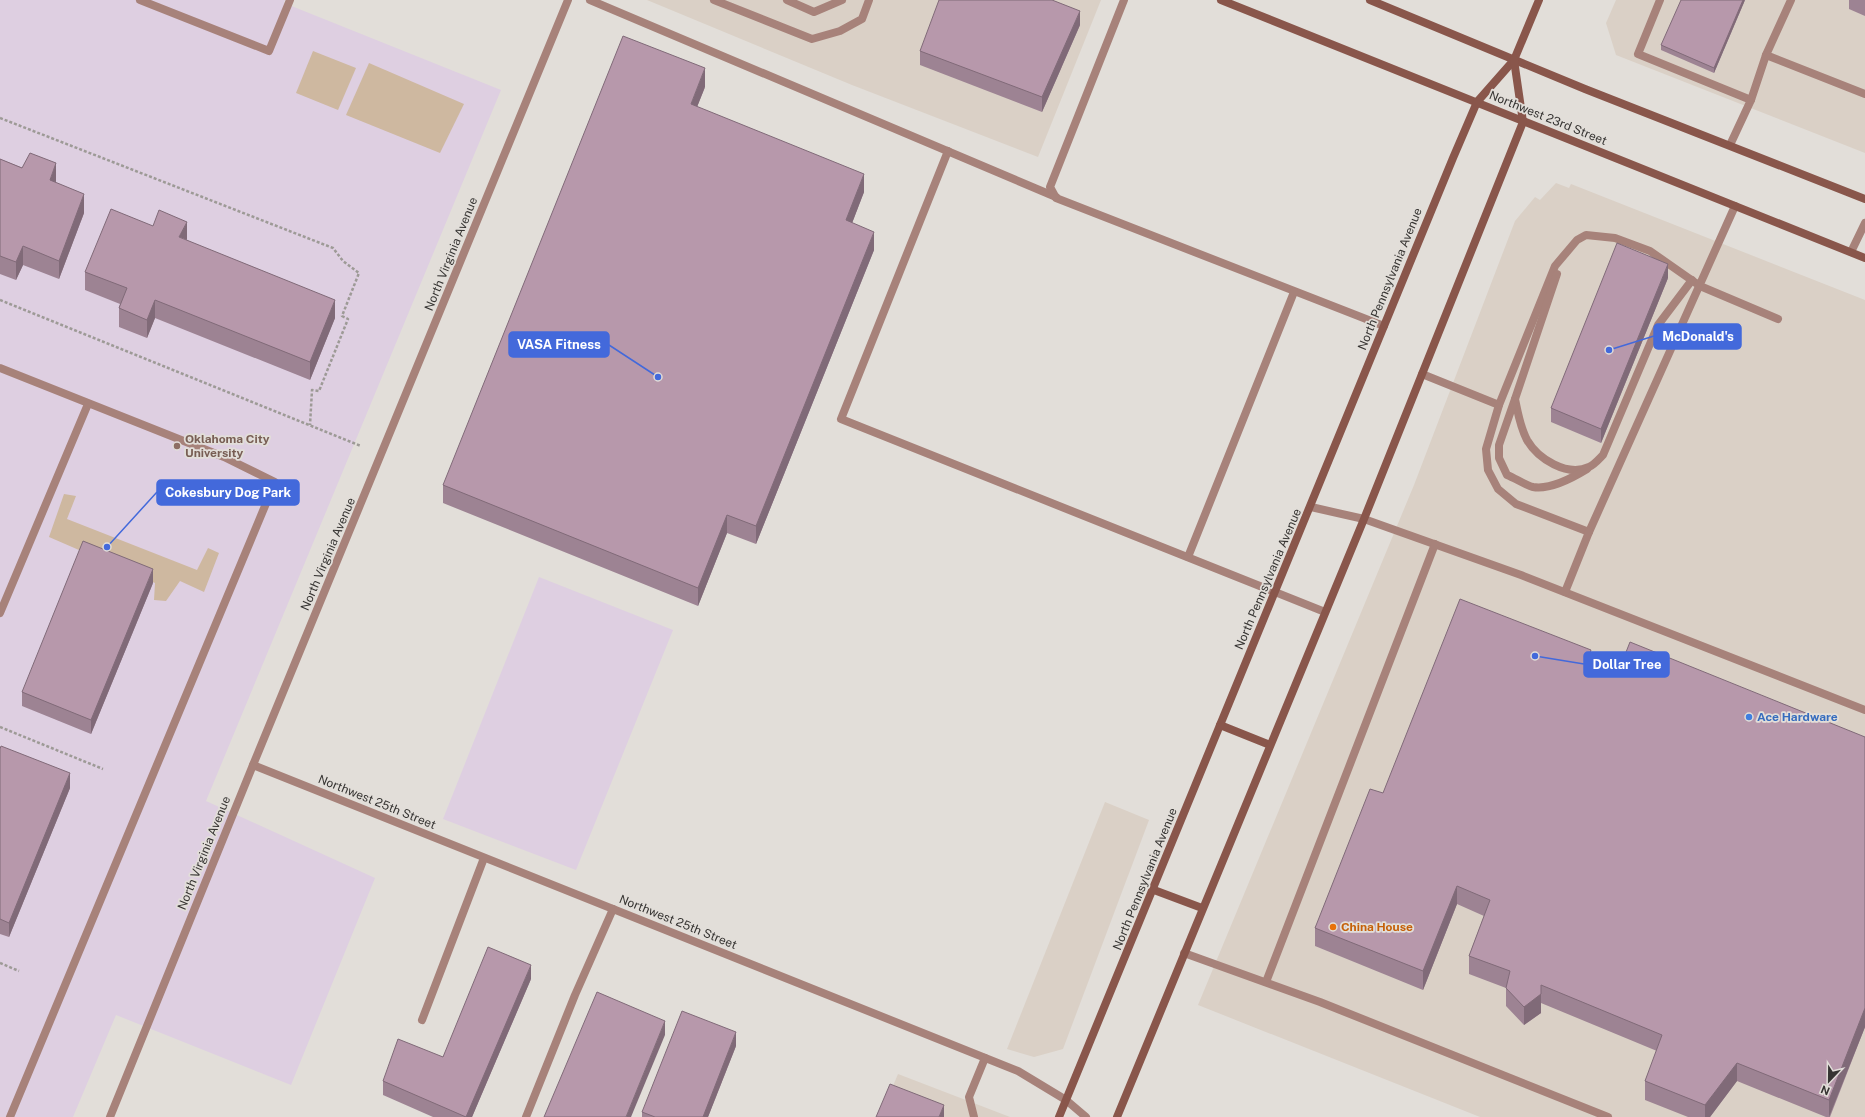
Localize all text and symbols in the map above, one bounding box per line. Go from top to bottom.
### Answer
street label: Northwest 23rd Street [1487,88,1609,148]
street label: North Virginia Avenue [422,195,480,313]
street label: North Pennsylvania Avenue [1355,206,1425,352]
callout: McDonald's [1654,324,1741,349]
text: McDonald's [1662,329,1734,344]
callout: VASA Fitness [509,332,609,357]
text: VASA Fitness [517,337,601,352]
place label: Oklahoma City University [185,432,270,460]
marker: Oklahoma City University [172,441,182,451]
callout: Cokesbury Dog Park [157,480,299,505]
text: Cokesbury Dog Park [165,485,291,500]
street label: North Virginia Avenue [298,495,358,613]
street label: North Pennsylvania Avenue [1232,506,1304,652]
callout: Dollar Tree [1584,652,1669,677]
text: Dollar Tree [1593,657,1661,672]
place label: Ace Hardware [1757,710,1838,724]
marker: Ace Hardware [1744,712,1754,722]
street label: Northwest 25th Street [316,772,438,832]
street label: North Virginia Avenue [175,794,233,912]
street label: North Pennsylvania Avenue [1110,806,1180,952]
street label: Northwest 25th Street [617,892,739,952]
place label: China House [1341,920,1413,934]
marker: China House [1328,922,1338,932]
north arrow [1809,1061,1849,1101]
text: N [1819,1083,1831,1097]

